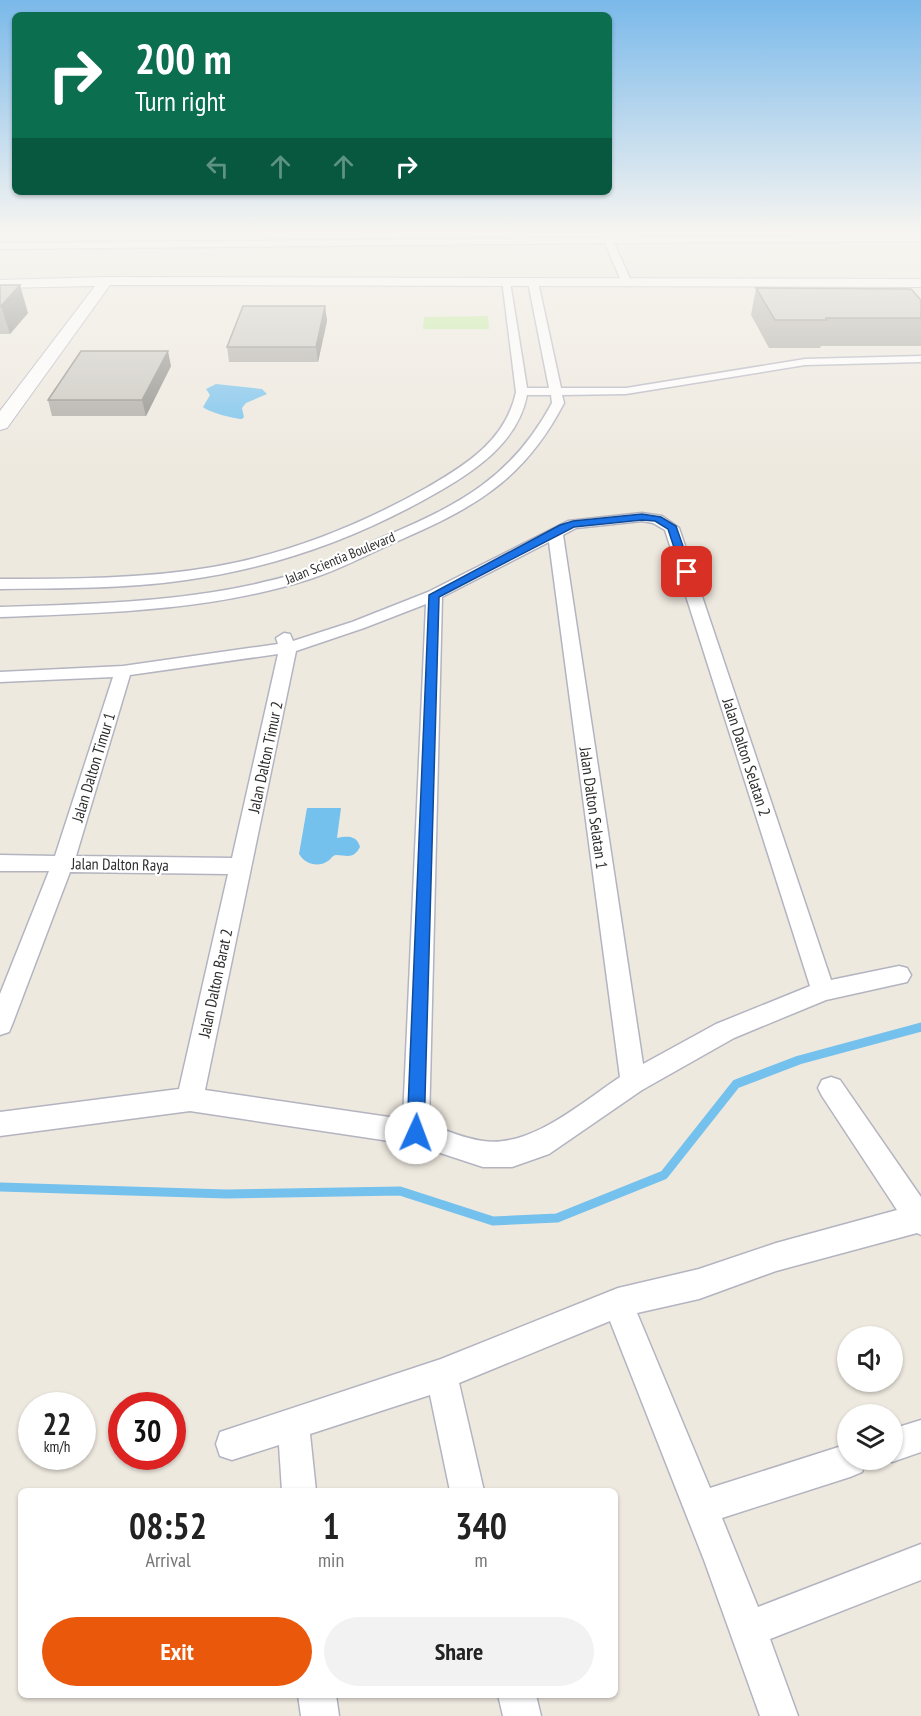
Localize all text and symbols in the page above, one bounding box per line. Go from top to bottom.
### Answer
text: 200 m [135,31,232,86]
icon: right [36,36,114,114]
text: Turn right [135,84,226,118]
icon: left [201,150,234,183]
icon: ahead [264,150,297,183]
icon: ahead [327,150,360,183]
icon: right [390,150,423,183]
street label: Jalan Scientia Boulevard [282,528,398,589]
pin [661,546,712,597]
icon: arrive [670,555,703,588]
street label: Jalan Dalton Selatan 2 [718,694,776,819]
street label: Jalan Dalton Timur 2 [243,699,287,816]
street label: Jalan Dalton Timur 1 [67,710,119,825]
street label: Jalan Dalton Selatan 1 [575,745,612,870]
street label: Jalan Dalton Raya [70,853,169,875]
street label: Jalan Dalton Barat 2 [194,927,236,1040]
position arrow [384,1101,448,1165]
map controls [837,1326,903,1470]
button: sound [837,1326,903,1392]
speed limit sign: 30 [108,1392,186,1470]
text: 22 [43,1404,71,1443]
button: layers [837,1404,903,1470]
text: km/h [44,1437,70,1456]
text: 08:52 [129,1502,207,1549]
text: 1 [322,1502,340,1549]
text: 340 [455,1502,507,1549]
text: Arrival [145,1547,191,1573]
text: min [318,1547,344,1573]
text: m [475,1547,488,1573]
button: Exit [42,1617,312,1686]
button: Share [324,1617,594,1686]

